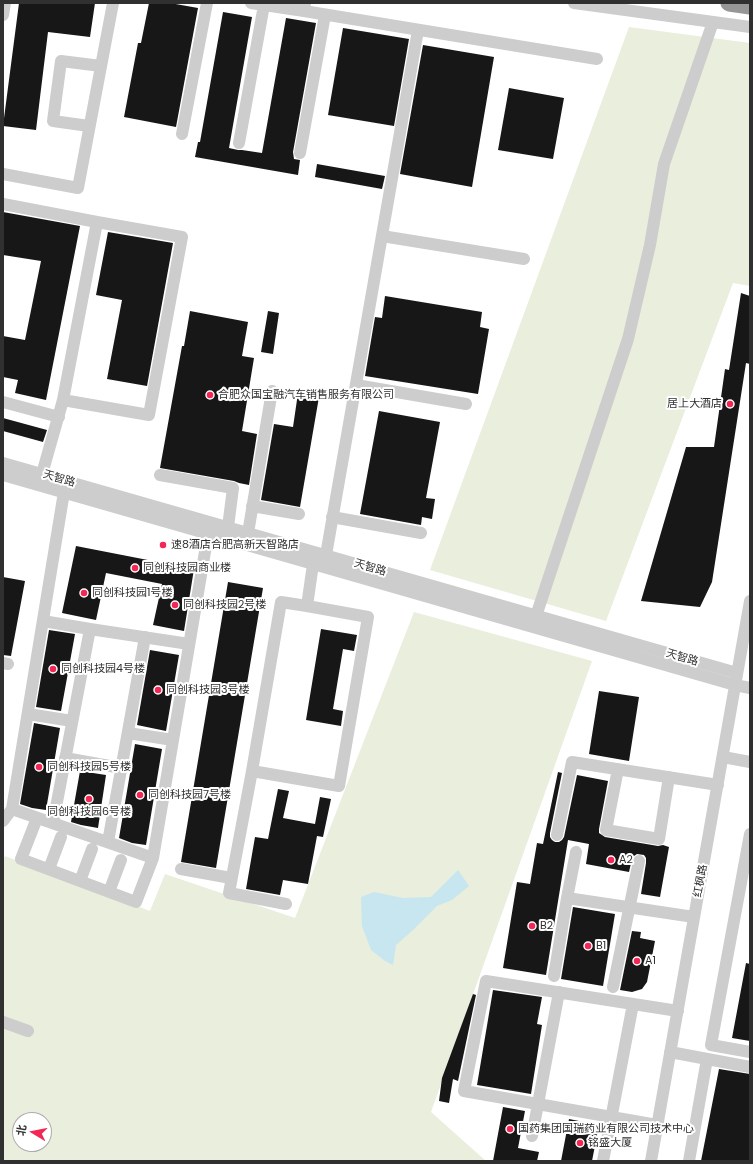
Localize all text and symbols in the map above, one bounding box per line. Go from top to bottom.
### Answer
place label: 合肥众国宝融汽车销售服务有限公司 [218,388,394,402]
marker: 合肥众国宝融汽车销售服务有限公司 [205,390,215,400]
place label: 居上大酒店 [667,397,722,411]
marker: 居上大酒店 [725,399,735,409]
street label: 天智路 [41,468,77,490]
place label: 速8酒店合肥高新天智路店 [171,538,299,552]
marker: 速8酒店合肥高新天智路店 [158,540,168,550]
street label: 天智路 [352,557,388,579]
place label: 同创科技园商业楼 [143,561,231,575]
marker: 同创科技园商业楼 [130,563,140,573]
place label: 同创科技园1号楼 [92,586,173,600]
marker: 同创科技园1号楼 [79,588,89,598]
place label: 同创科技园2号楼 [183,598,266,612]
marker: 同创科技园2号楼 [170,600,180,610]
street label: 天智路 [664,647,700,669]
place label: 同创科技园4号楼 [61,662,145,676]
marker: 同创科技园4号楼 [48,664,58,674]
place label: 同创科技园3号楼 [166,683,249,697]
marker: 同创科技园3号楼 [153,685,163,695]
place label: 同创科技园5号楼 [47,760,131,774]
marker: 同创科技园5号楼 [34,762,44,772]
place label: 同创科技园7号楼 [148,788,231,802]
marker: 同创科技园7号楼 [135,790,145,800]
marker: 同创科技园6号楼 [84,794,94,804]
place label: 同创科技园6号楼 [47,805,131,819]
place label: A2 [619,853,633,867]
marker: A2 [606,855,616,865]
street label: 红枫路 [692,864,710,898]
place label: B2 [540,919,553,933]
marker: B2 [527,921,537,931]
place label: B1 [596,939,606,953]
marker: B1 [583,941,593,951]
place label: A1 [645,954,656,968]
marker: A1 [632,956,642,966]
north arrow [12,1112,52,1152]
place label: 国药集团国瑞药业有限公司技术中心 [518,1122,694,1136]
text: 北 [12,1123,30,1137]
marker: 国药集团国瑞药业有限公司技术中心 [505,1124,515,1134]
place label: 铭盛大厦 [588,1136,632,1150]
marker: 铭盛大厦 [575,1138,585,1148]

